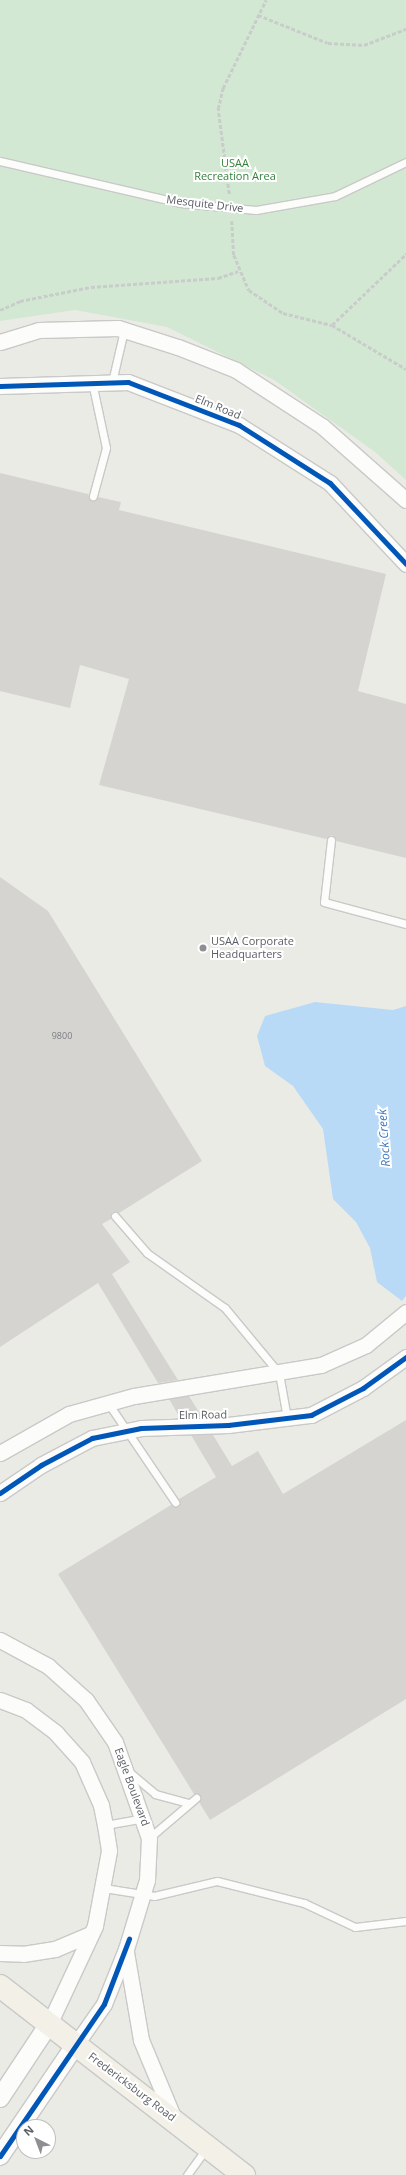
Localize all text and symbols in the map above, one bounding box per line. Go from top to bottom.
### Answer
park label: USAA Recreation Area [194,157,276,183]
street label: Mesquite Drive [166,193,244,215]
street label: Elm Road [193,392,243,422]
place label: USAA Corporate Headquarters [211,935,294,961]
marker: USAA Corporate Headquarters [198,943,208,953]
house number: 9800 [52,1031,72,1041]
water label: Rock Creek [375,1109,393,1167]
street label: Elm Road [179,1408,227,1422]
street label: Eagle Boulevard [112,1746,152,1828]
street label: Fredericksburg Road [86,2050,178,2124]
north arrow [16,2119,56,2159]
text: N [20,2122,37,2139]

